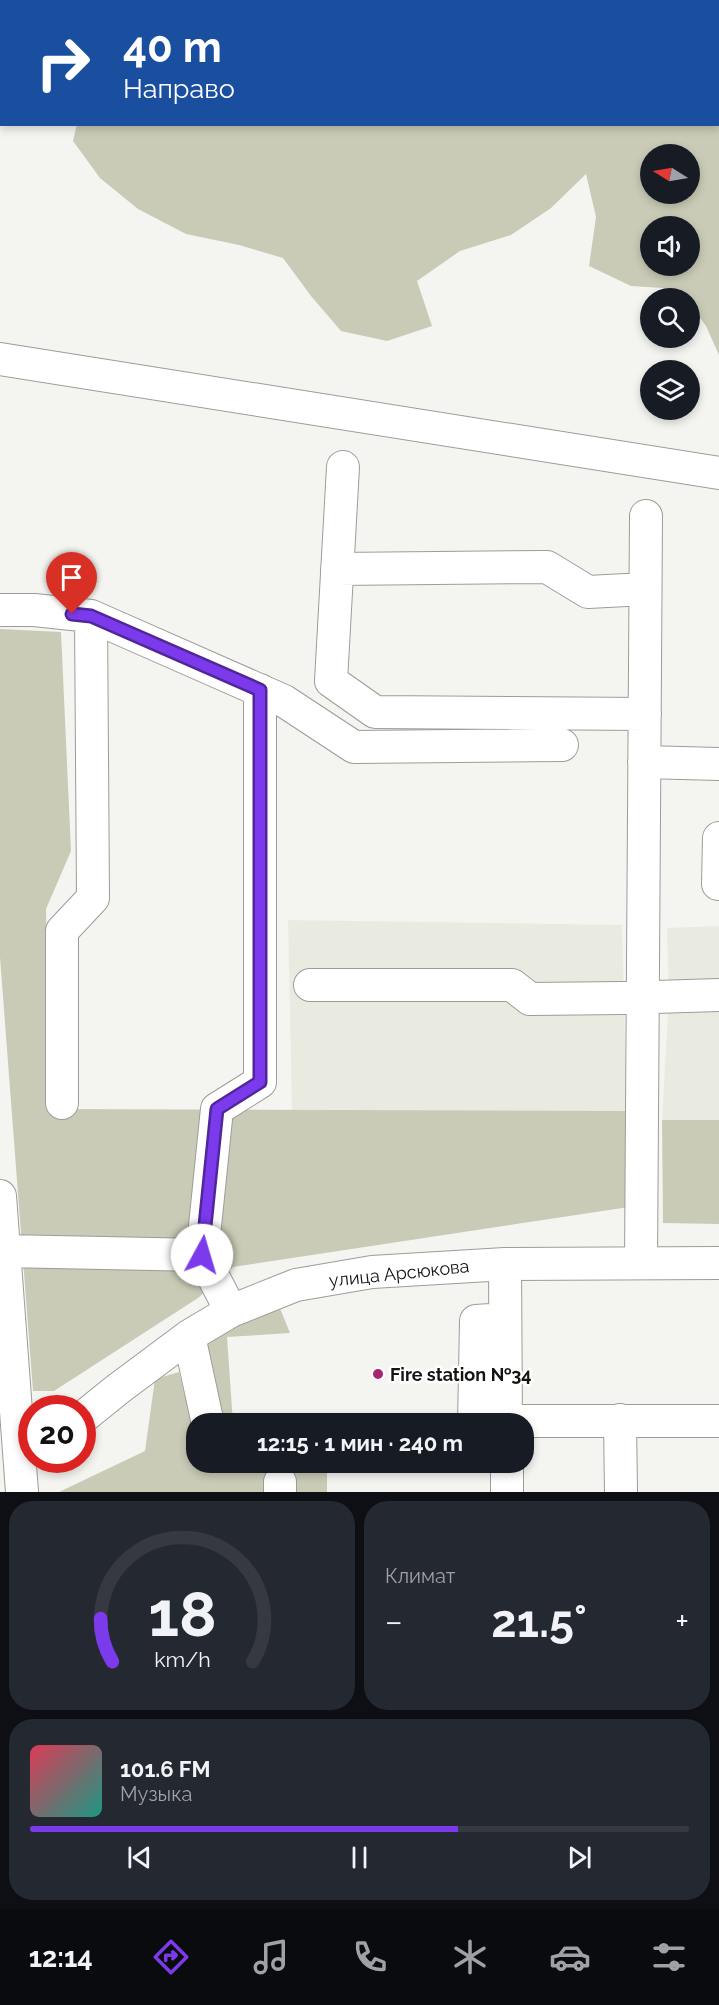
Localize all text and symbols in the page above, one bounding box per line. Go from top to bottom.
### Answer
text: 40 m [123,23,222,72]
icon: right [24,24,102,102]
text: Направо [123,73,235,104]
north arrow [640,144,700,204]
map controls [640,144,700,420]
button: sound [640,216,700,276]
button: search [640,288,700,348]
button: layers [640,360,700,420]
pin [46,552,97,614]
icon: arrive [55,561,88,594]
position arrow [170,1223,234,1287]
street label: улица Арсюкова [328,1255,470,1291]
place label: Fire station №34 [390,1364,532,1385]
marker: Fire station №34 [371,1367,385,1381]
speed limit sign: 20 [18,1395,96,1473]
text: 12:15 · 1 мин · 240 m [257,1430,463,1456]
text: Климат [385,1564,455,1588]
text: 18 [148,1577,216,1651]
text: 21.5° [491,1595,587,1648]
text: − [385,1602,403,1641]
text: + [675,1602,689,1641]
text: km/h [154,1648,210,1673]
text: 101.6 FM [120,1756,211,1782]
text: Музыка [120,1782,192,1806]
icon: previous [123,1841,156,1874]
icon: pause [343,1841,376,1874]
icon: next [563,1841,596,1874]
icon: directions [150,1936,192,1978]
icon: music [250,1936,292,1978]
icon: phone [349,1936,391,1978]
icon: climate [449,1936,491,1978]
icon: car [549,1936,591,1978]
icon: filters [648,1936,690,1978]
text: 12:14 [29,1942,93,1973]

